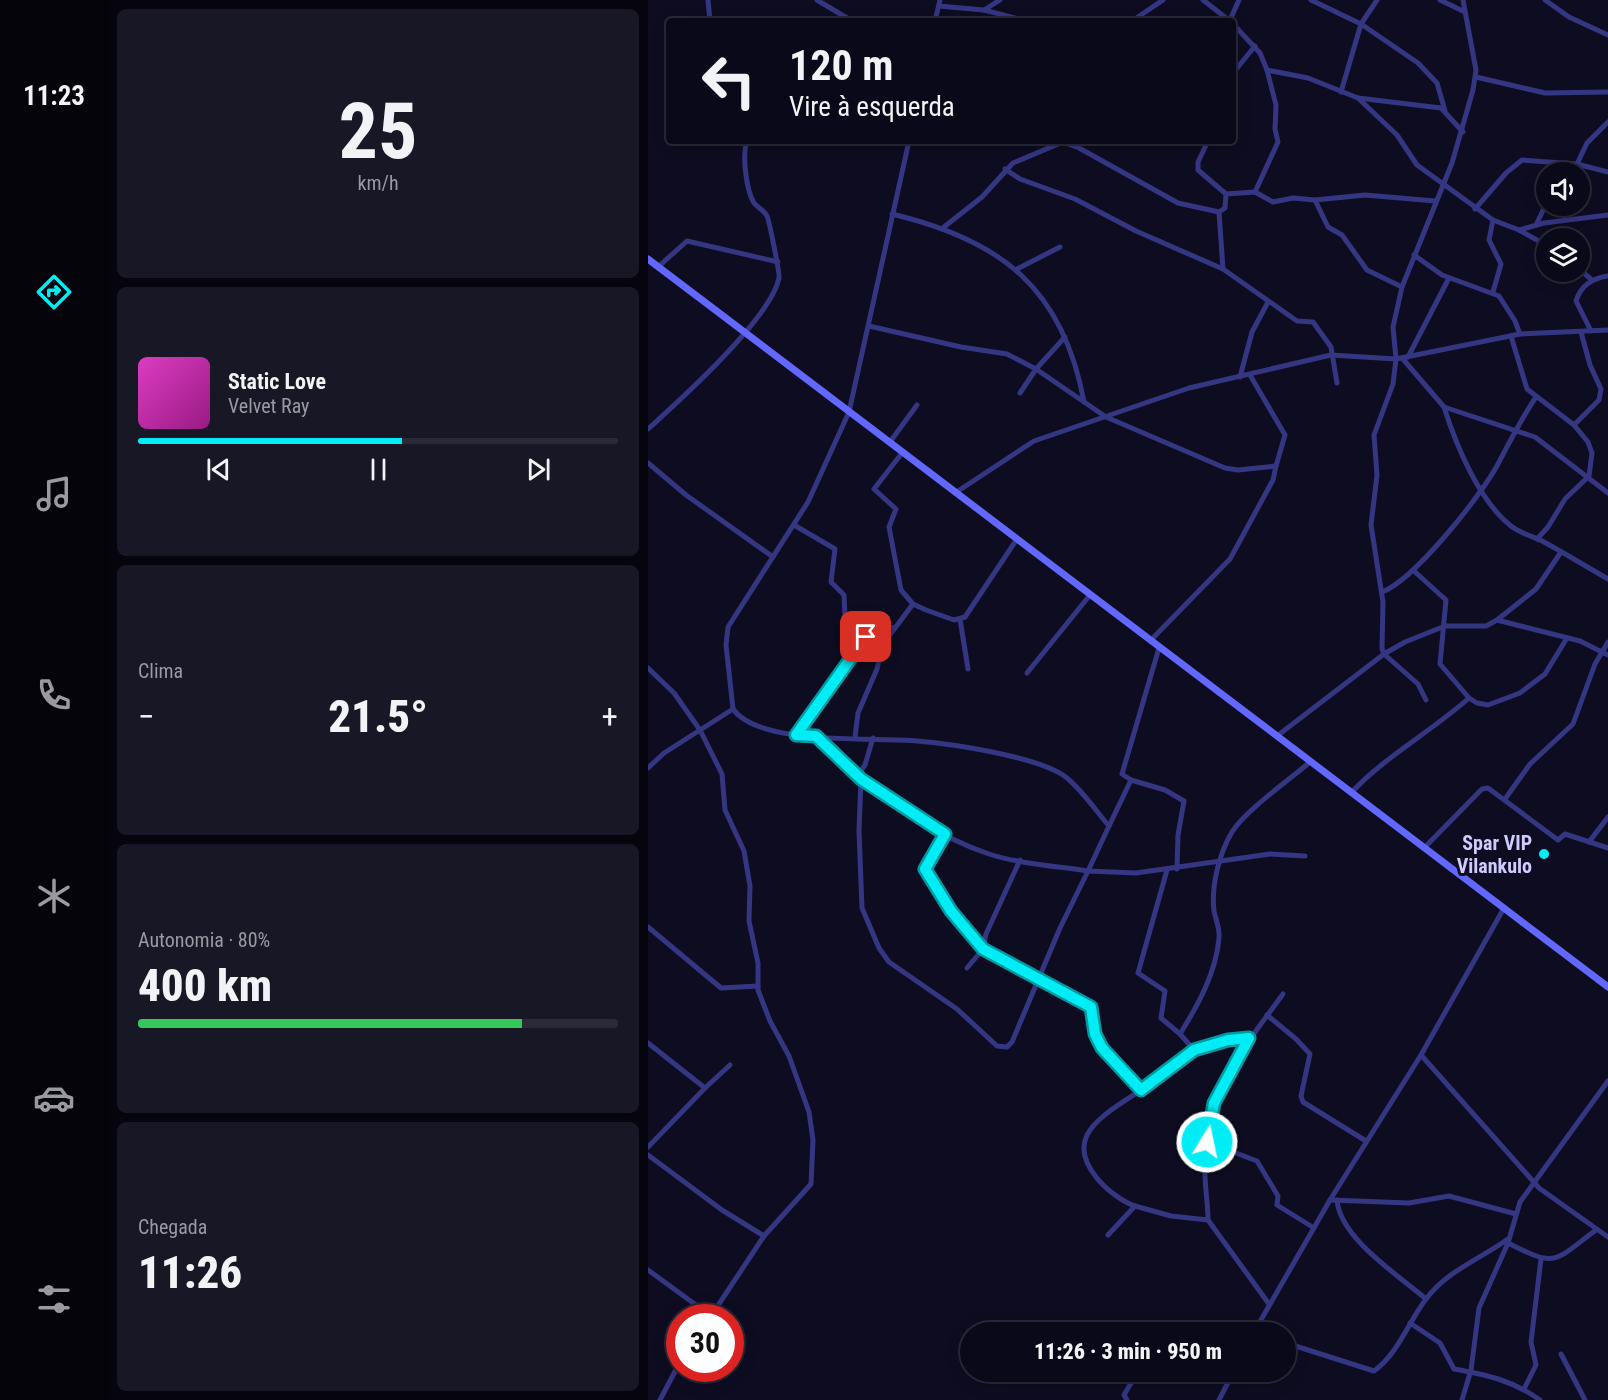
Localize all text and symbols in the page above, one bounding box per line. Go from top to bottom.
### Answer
text: 120 m [789,41,894,90]
icon: left [690,42,768,120]
text: 11:23 [23,80,85,112]
text: 25 [339,86,417,177]
text: Vire à esquerda [789,91,955,123]
map controls [1536,162,1590,282]
button: sound [1536,162,1590,216]
text: km/h [357,171,399,195]
button: layers [1536,228,1590,282]
icon: directions [33,271,75,313]
text: Static Love [228,369,326,394]
text: Velvet Ray [228,394,309,418]
icon: previous [202,453,235,486]
icon: pause [362,453,395,486]
icon: next [522,453,555,486]
icon: music [33,473,75,515]
pin [840,611,891,662]
icon: arrive [849,620,882,653]
text: Clima [138,659,183,683]
icon: phone [33,674,75,716]
text: 21.5° [328,690,428,743]
text: − [138,697,155,736]
text: + [602,697,618,736]
place label: Spar VIP Vilankulo [1457,831,1532,878]
marker: Spar VIP Vilankulo [1537,847,1551,861]
icon: climate [33,875,75,917]
text: Autonomia · 80% [138,928,270,952]
text: 400 km [138,959,272,1012]
icon: car [33,1077,75,1119]
position arrow [1175,1110,1239,1174]
text: Chegada [138,1215,207,1239]
text: 11:26 [138,1246,242,1299]
icon: filters [33,1278,75,1320]
speed limit sign: 30 [666,1304,744,1382]
text: 11:26 · 3 min · 950 m [1034,1339,1222,1364]

